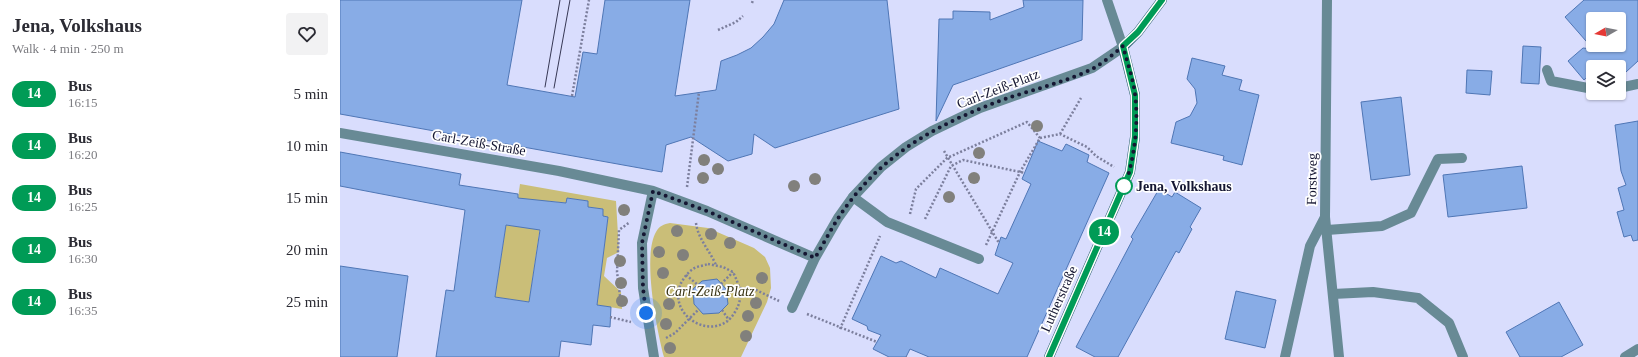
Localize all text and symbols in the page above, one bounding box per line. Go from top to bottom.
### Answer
north arrow [1586,12,1626,52]
map controls [1586,12,1626,100]
button: heart [286,13,328,55]
text: Jena, Volkshaus [12,15,142,36]
text: Walk · 4 min · 250 m [12,41,124,56]
button: layers [1586,60,1626,100]
street label: Carl-Zeiß-Platz [955,66,1041,112]
text: Bus [68,78,92,94]
text: 14 [27,86,41,101]
text: 5 min [293,86,328,102]
text: 16:15 [68,95,98,110]
street label: Carl-Zeiß-Straße [431,127,527,159]
text: Bus [68,130,92,146]
text: 14 [27,138,41,153]
text: 10 min [286,138,328,154]
text: 16:20 [68,147,98,162]
street label: Forstweg [1304,153,1320,205]
marker: Jena, Volkshaus [1115,177,1133,195]
place label: Jena, Volkshaus [1136,179,1232,194]
text: Bus [68,182,92,198]
text: 14 [27,190,41,205]
text: 15 min [286,190,328,206]
text: 16:25 [68,199,98,214]
line badge: 14 [1086,219,1122,245]
text: 14 [1097,224,1111,239]
text: Bus [68,234,92,250]
text: 14 [27,242,41,257]
text: 20 min [286,242,328,258]
text: 16:30 [68,251,98,266]
street label: Lutherstraße [1038,264,1080,334]
park label: Carl-Zeiß-Platz [666,284,755,299]
text: Bus [68,286,92,302]
text: 14 [27,294,41,309]
text: 25 min [286,294,328,310]
text: 16:35 [68,303,98,318]
your location [636,303,656,323]

